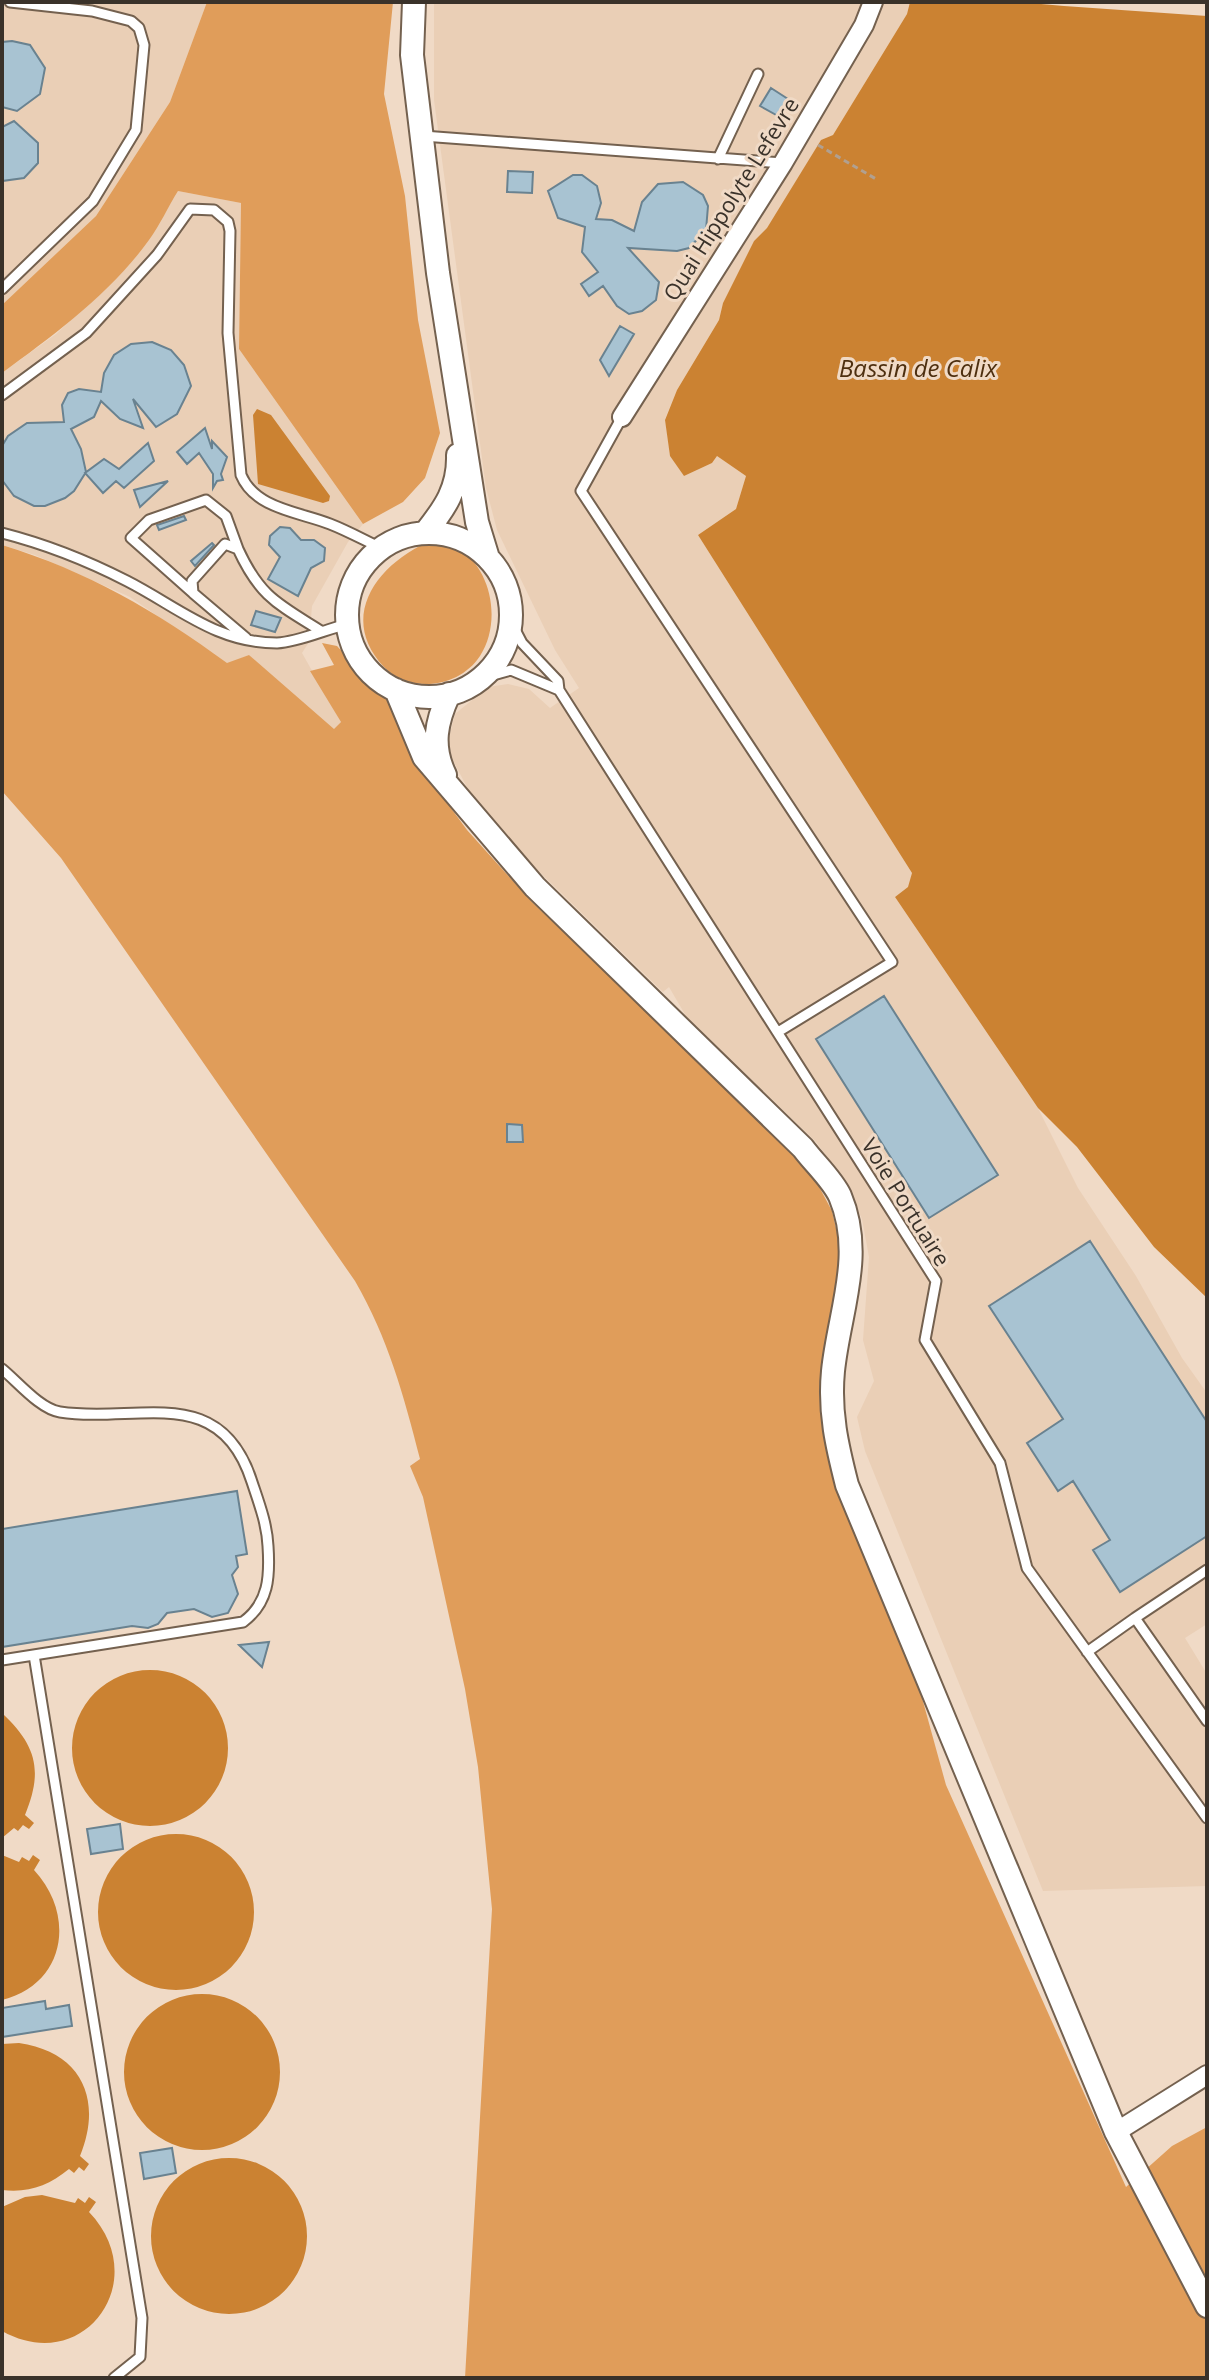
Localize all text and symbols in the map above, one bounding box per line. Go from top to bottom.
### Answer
street label: Quai Hippolyte Lefevre [655,91,805,306]
water label: Bassin de Calix [839,351,999,384]
street label: Voie Portuaire [855,1132,958,1271]

